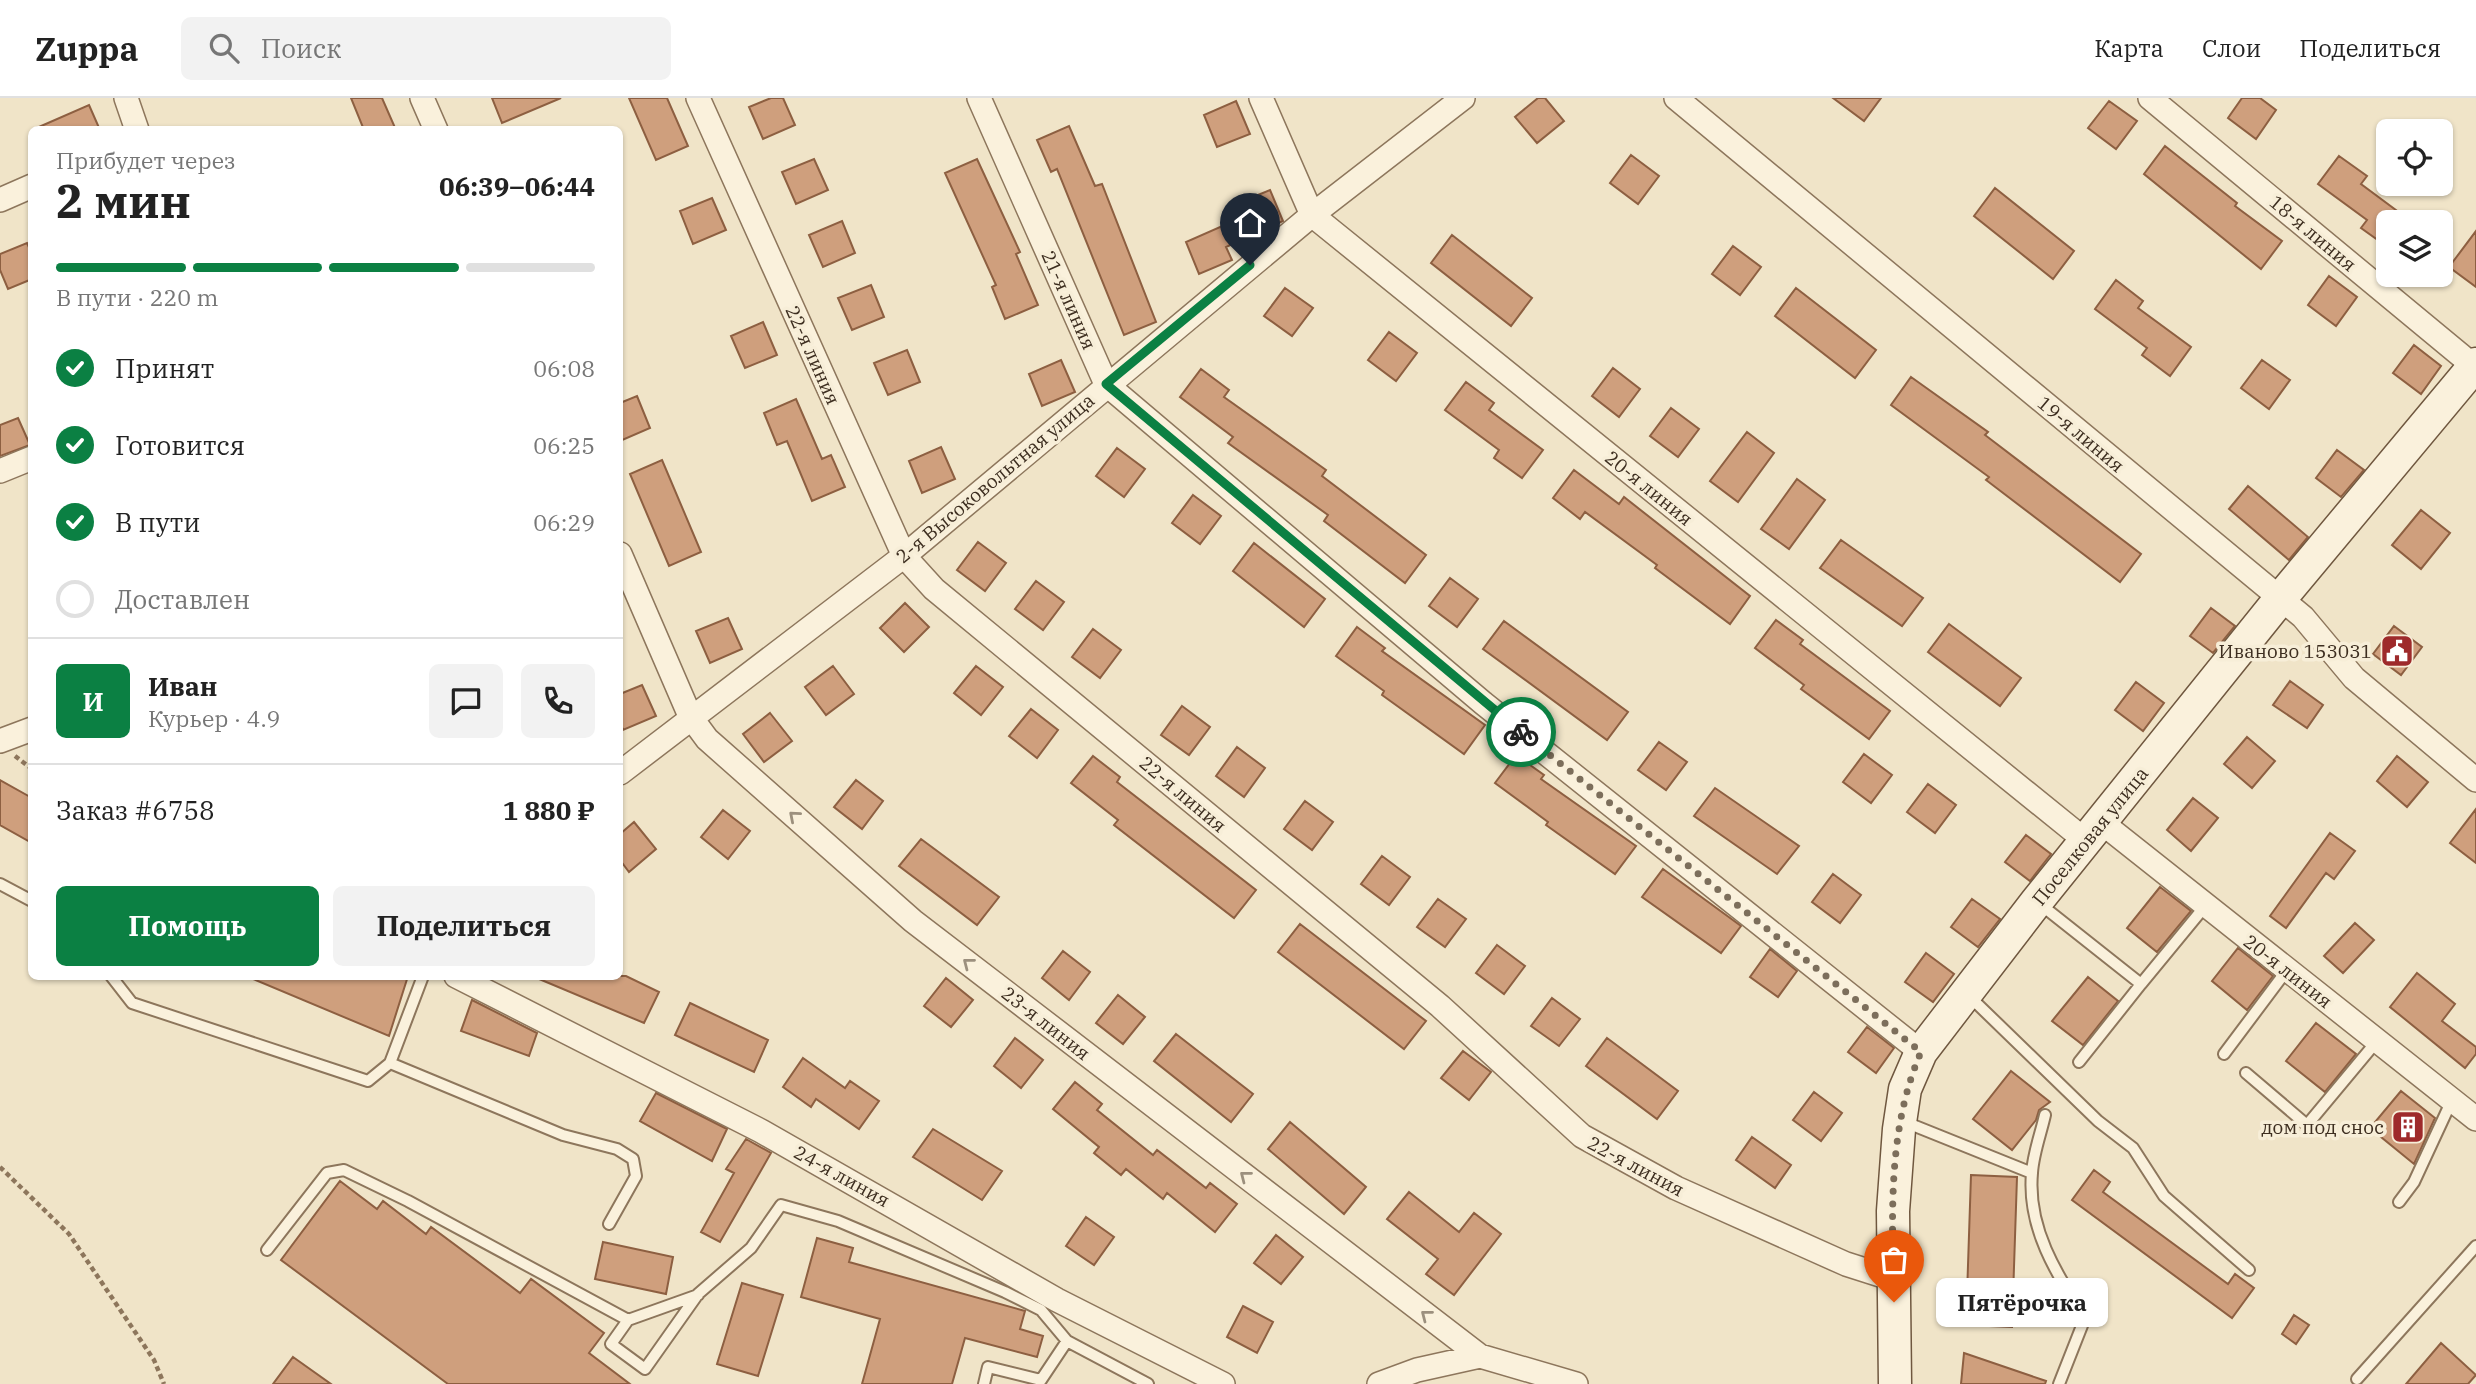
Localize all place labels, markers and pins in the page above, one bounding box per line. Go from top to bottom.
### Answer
pin [1220,193,1280,265]
public building icon: Иваново 153031 [2378,632,2416,670]
place label: Иваново 153031 [2218,639,2372,663]
building icon: дом под снос [2389,1108,2427,1146]
place label: дом под снос [2261,1115,2384,1139]
pin [1864,1230,1924,1302]
callout: Пятёрочка [1936,1278,2108,1326]

